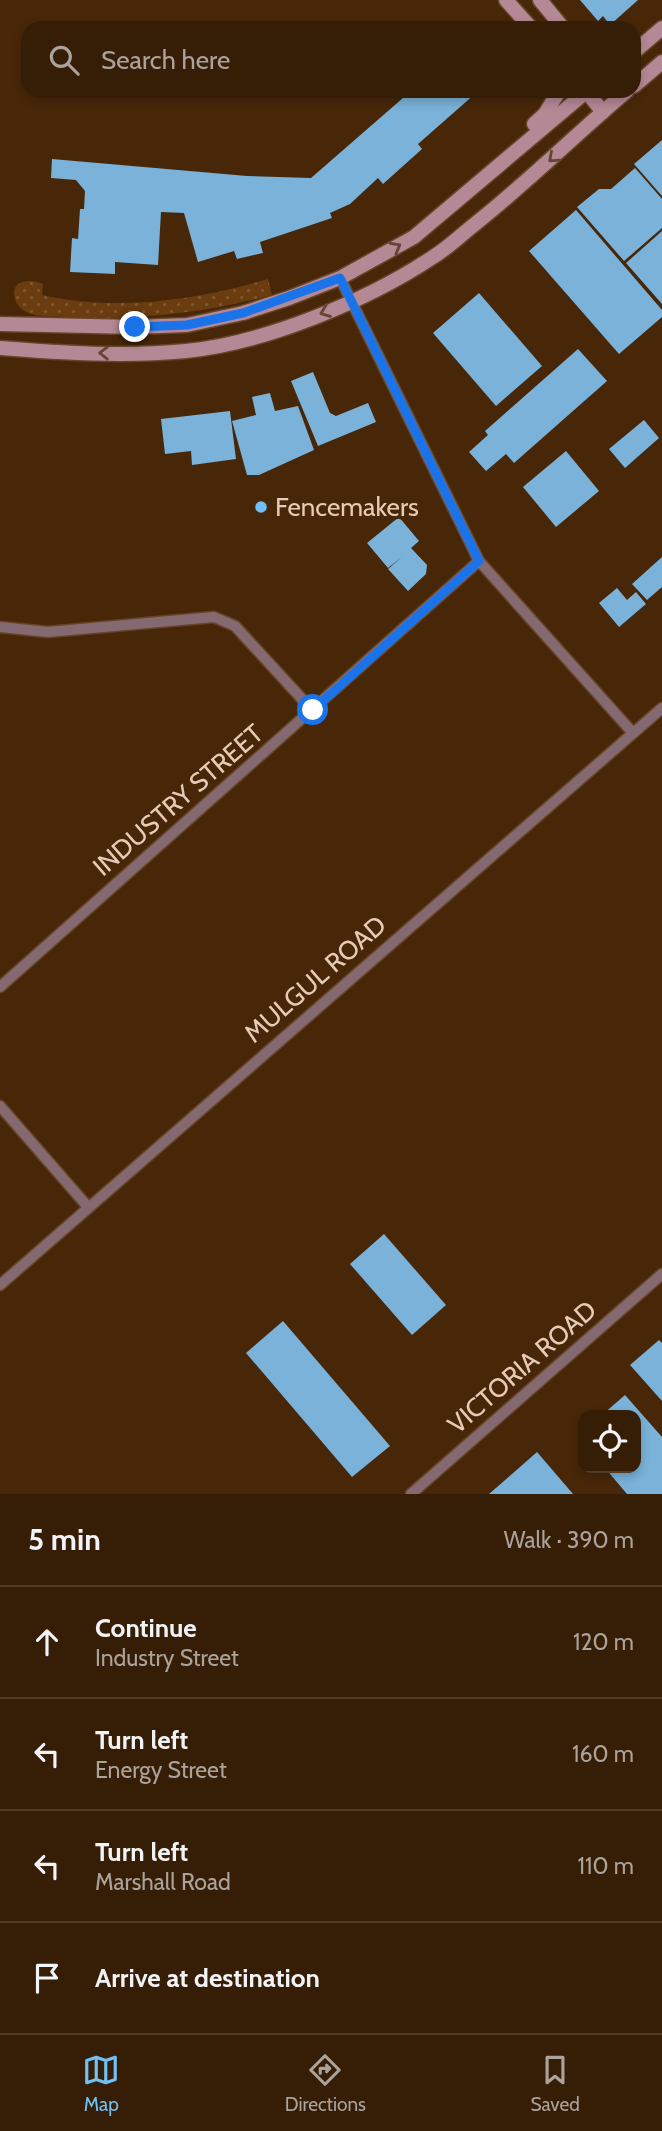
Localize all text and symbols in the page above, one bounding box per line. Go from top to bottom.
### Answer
search box [21,21,641,98]
icon: search [45,41,83,79]
text: Search here [101,44,230,76]
one-way arrow [548,150,561,162]
one-way arrow [388,242,401,255]
one-way arrow [320,303,332,317]
route end [119,311,150,342]
one-way arrow [98,346,109,361]
place label: Fencemakers [275,491,419,523]
marker: Fencemakers [253,499,269,515]
route start [297,694,328,725]
street label: INDUSTRY STREET [86,717,270,883]
street label: MULGUL ROAD [237,909,393,1049]
street label: VICTORIA ROAD [441,1294,603,1440]
map controls [578,1410,641,1473]
button: locate [578,1410,641,1473]
text: 5 min [28,1521,101,1558]
text: Walk · 390 m [504,1526,634,1554]
text: Continue [95,1612,197,1644]
icon: ahead [28,1623,66,1661]
text: 120 m [573,1628,634,1656]
text: Industry Street [95,1644,239,1672]
text: Turn left [95,1724,188,1756]
icon: left [28,1735,66,1773]
text: 160 m [572,1740,634,1768]
text: Energy Street [95,1756,227,1784]
text: Turn left [95,1836,188,1868]
icon: left [28,1847,66,1885]
text: 110 m [578,1852,634,1880]
text: Marshall Road [95,1868,231,1896]
icon: arrive [28,1959,66,1997]
text: Arrive at destination [95,1962,320,1994]
tab: Map [82,2051,120,2116]
tab: Directions [285,2051,366,2116]
tab: Saved [530,2051,580,2116]

